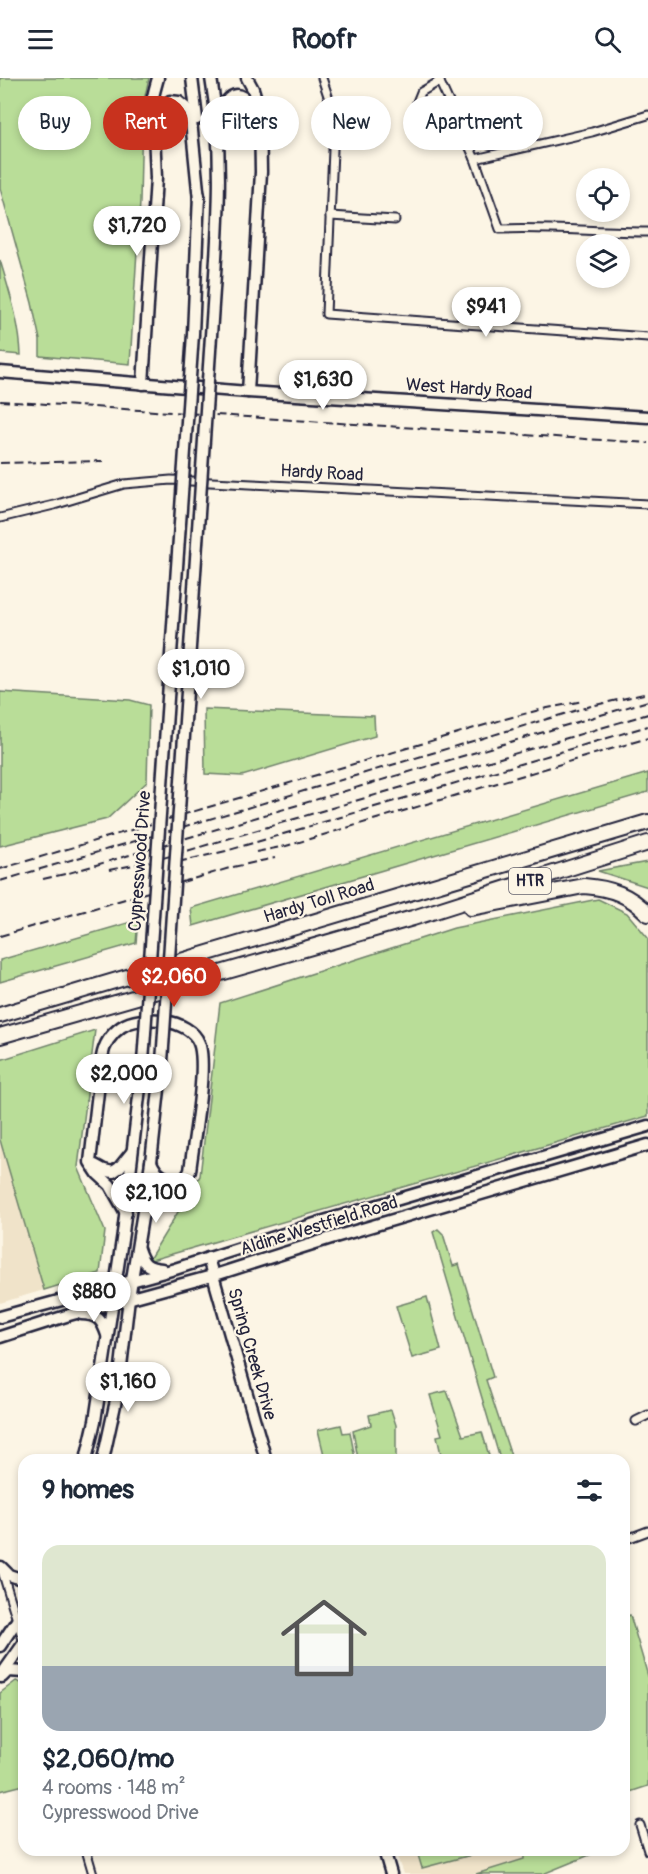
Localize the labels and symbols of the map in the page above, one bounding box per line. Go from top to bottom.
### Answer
pin: $1,720 [88,206,186,257]
pin: $941 [450,287,522,338]
pin: $1,630 [274,360,372,411]
street label: West Hardy Road [405,373,533,405]
street label: Hardy Road [280,459,364,487]
pin: $1,010 [152,649,250,700]
street label: Cypresswood Drive [124,790,156,932]
road number: HTR [509,868,551,894]
street label: Hardy Toll Road [261,873,377,929]
pin: $2,060 [125,957,223,1008]
pin: $2,000 [75,1054,173,1105]
pin: $2,100 [107,1173,205,1224]
street label: Aldine Westfield Road [237,1191,401,1261]
pin: $880 [58,1272,130,1323]
street label: Spring Creek Drive [222,1285,282,1423]
pin: $1,160 [79,1362,177,1413]

